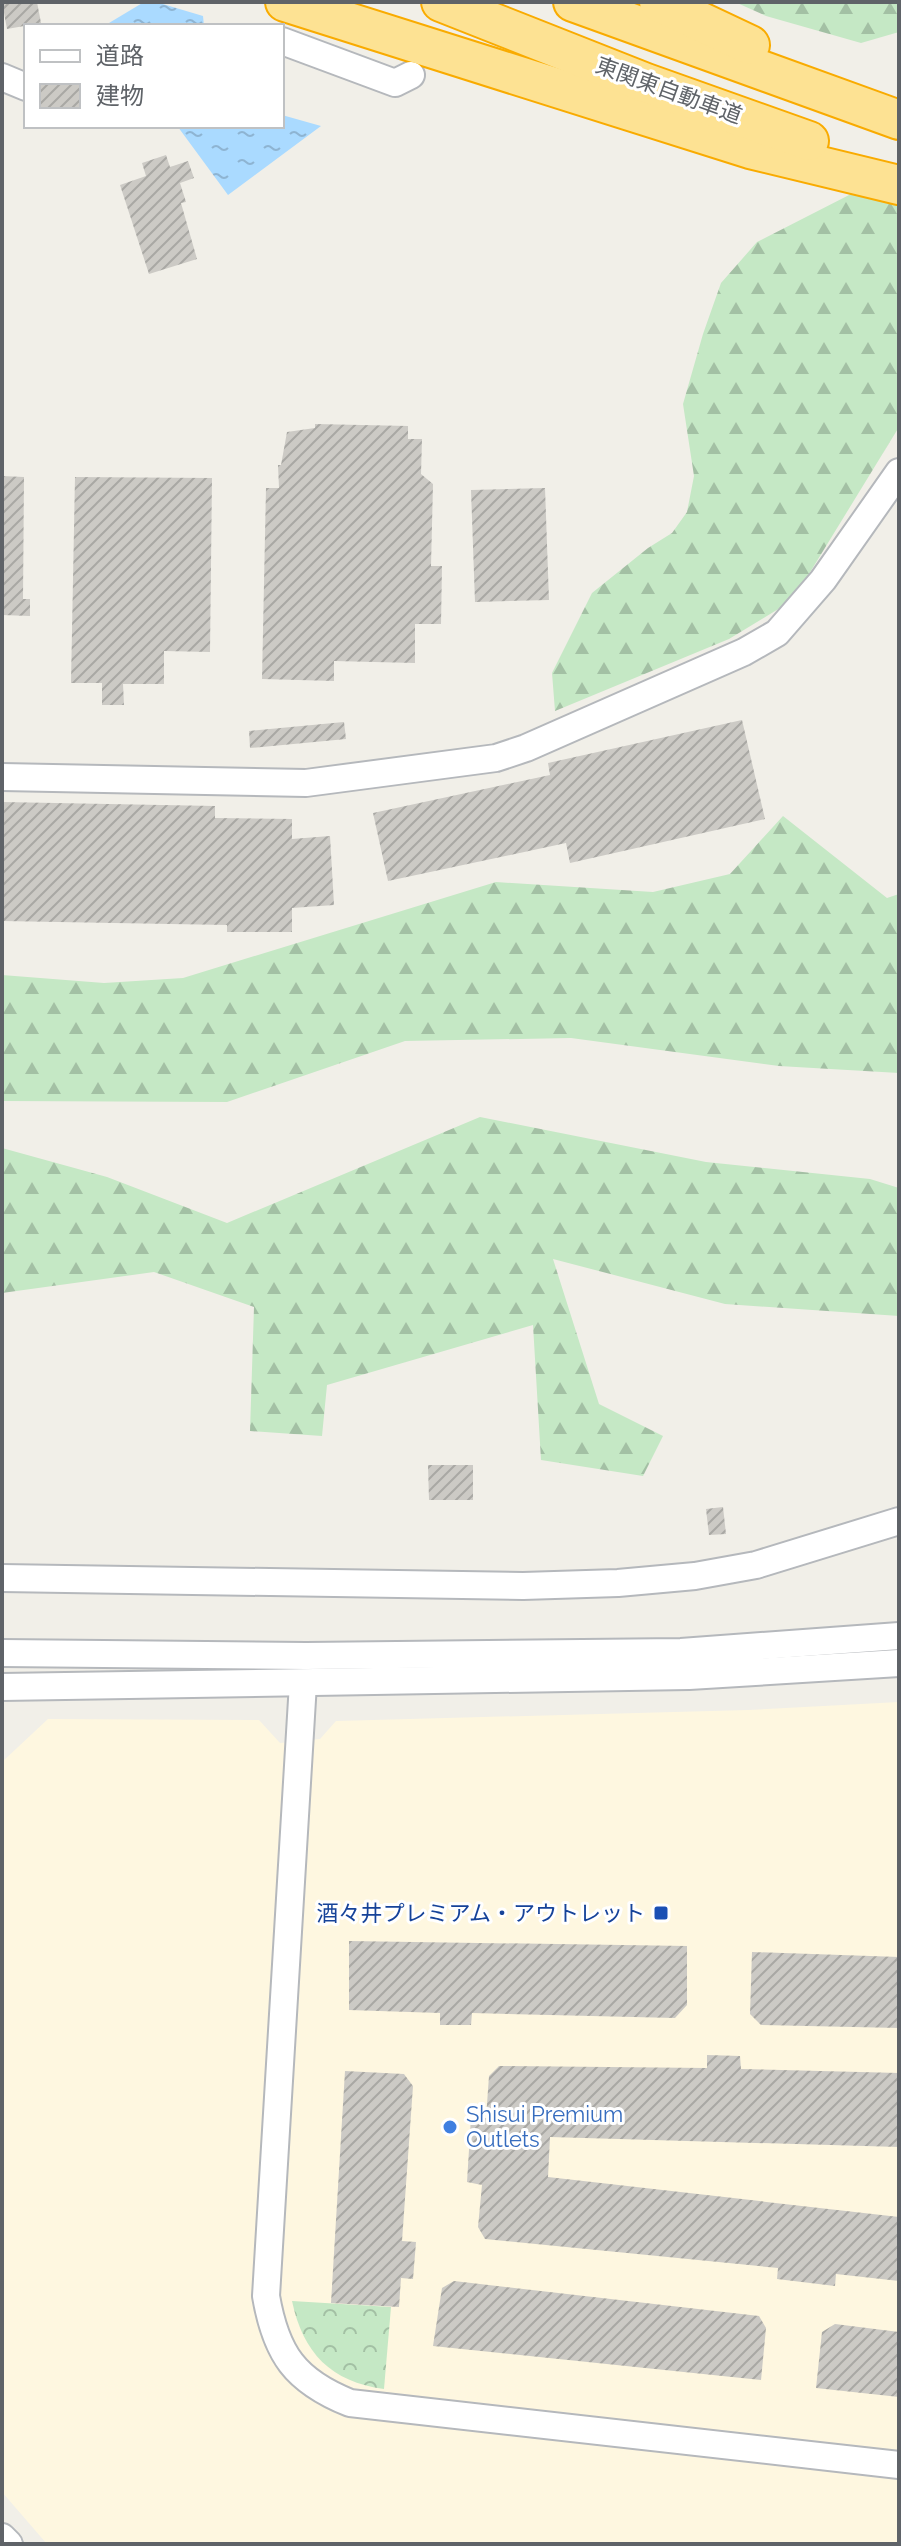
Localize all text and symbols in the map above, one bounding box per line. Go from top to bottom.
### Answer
legend [24,24,284,128]
text: 道路 [96,41,144,70]
street label: 東関東自動車道 [592,51,746,129]
text: 建物 [96,81,144,110]
place label: 酒々井プレミアム・アウトレット [317,1900,645,1926]
marker: 酒々井プレミアム・アウトレット [652,1904,670,1922]
place label: Shisui Premium Outlets [466,2101,623,2152]
marker: Shisui Premium Outlets [441,2118,459,2136]

